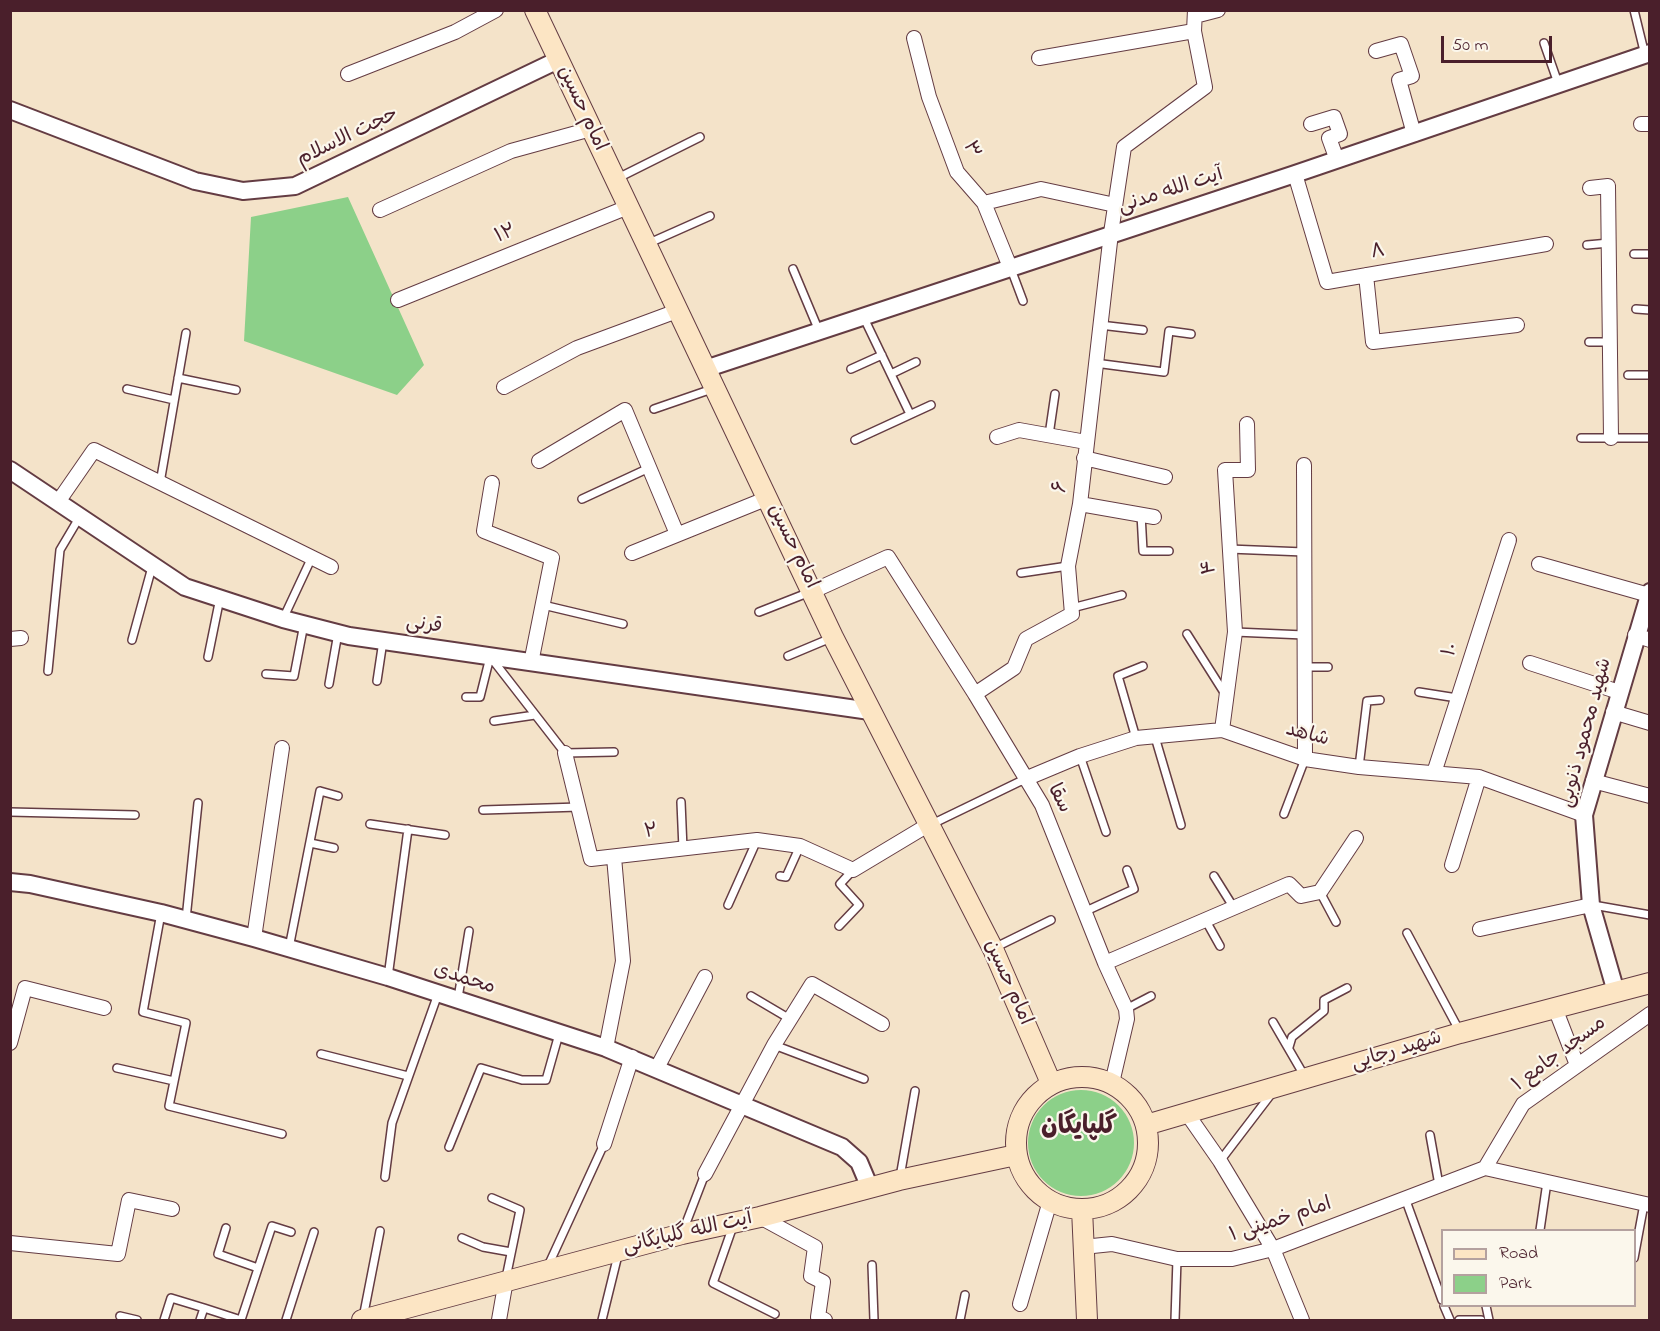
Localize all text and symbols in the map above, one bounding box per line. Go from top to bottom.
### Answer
scale bar [1444,24,1555,62]
text: 50 m [1452,33,1489,59]
street label: امام حسین [551,63,611,155]
street label: حجت الاسلام [293,103,403,173]
street label: ۳ [956,138,984,162]
street label: آیت الله مدنی [1115,164,1227,220]
street label: ۱۲ [492,220,520,250]
street label: ۸ [1369,240,1387,266]
street label: ۶ [1050,480,1074,494]
street label: امام حسین [761,501,823,593]
street label: ۴ [1199,559,1223,575]
street label: قرنی [404,612,444,640]
street label: ۱۰ [1438,640,1466,660]
street label: شهید محمود ذنوبی [1555,656,1619,810]
street label: شاهد [1283,719,1331,753]
street label: سقا [1040,780,1076,818]
street label: ۲ [643,820,659,846]
street label: امام حسین [977,936,1037,1030]
street label: محمدی [430,959,498,1001]
street label: مسجد جامع ۱ [1508,1012,1612,1098]
street label: شهید رجایی [1349,1027,1445,1077]
district label: گلپایگان [1041,1113,1117,1145]
street label: امام خمینی ۱ [1227,1193,1335,1249]
street label: آیت الله گلپایگانی [621,1207,755,1261]
legend [1441,1229,1636,1307]
text: Road [1499,1241,1538,1267]
text: Park [1499,1271,1532,1297]

